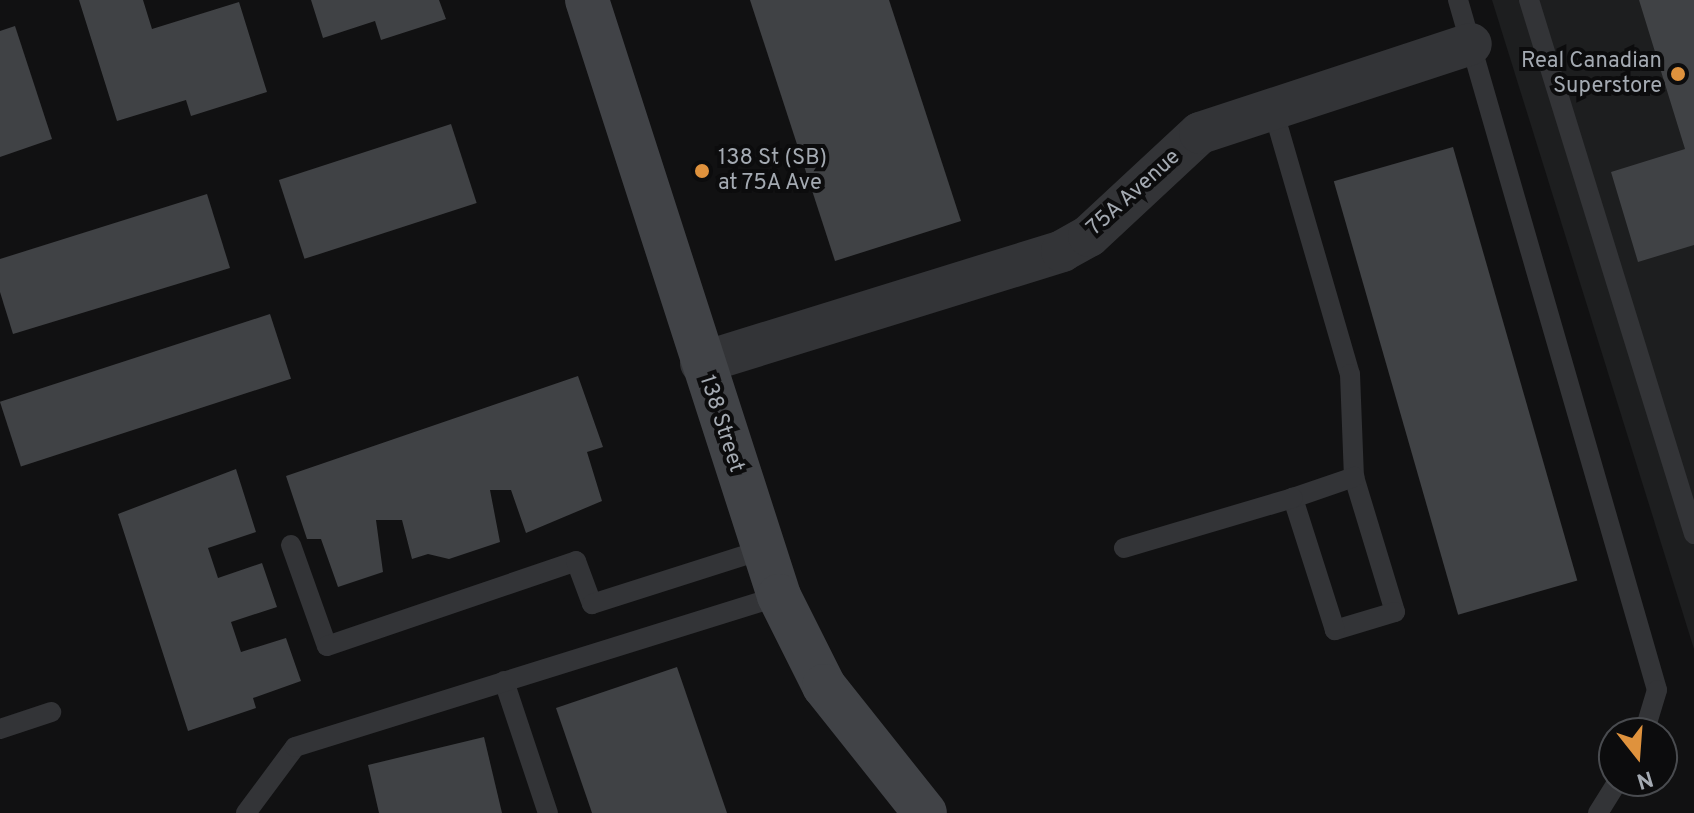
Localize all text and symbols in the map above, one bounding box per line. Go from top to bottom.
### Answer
place label: Real Canadian Superstore [1521,48,1662,100]
marker: Real Canadian Superstore [1669,65,1687,83]
street label: 75A Avenue [1081,144,1187,242]
place label: 138 St (SB) at 75A Ave [718,145,827,196]
marker: 138 St (SB) at 75A Ave [693,162,711,180]
street label: 138 Street [693,372,749,476]
north arrow [1598,717,1678,797]
text: N [1633,763,1656,794]

